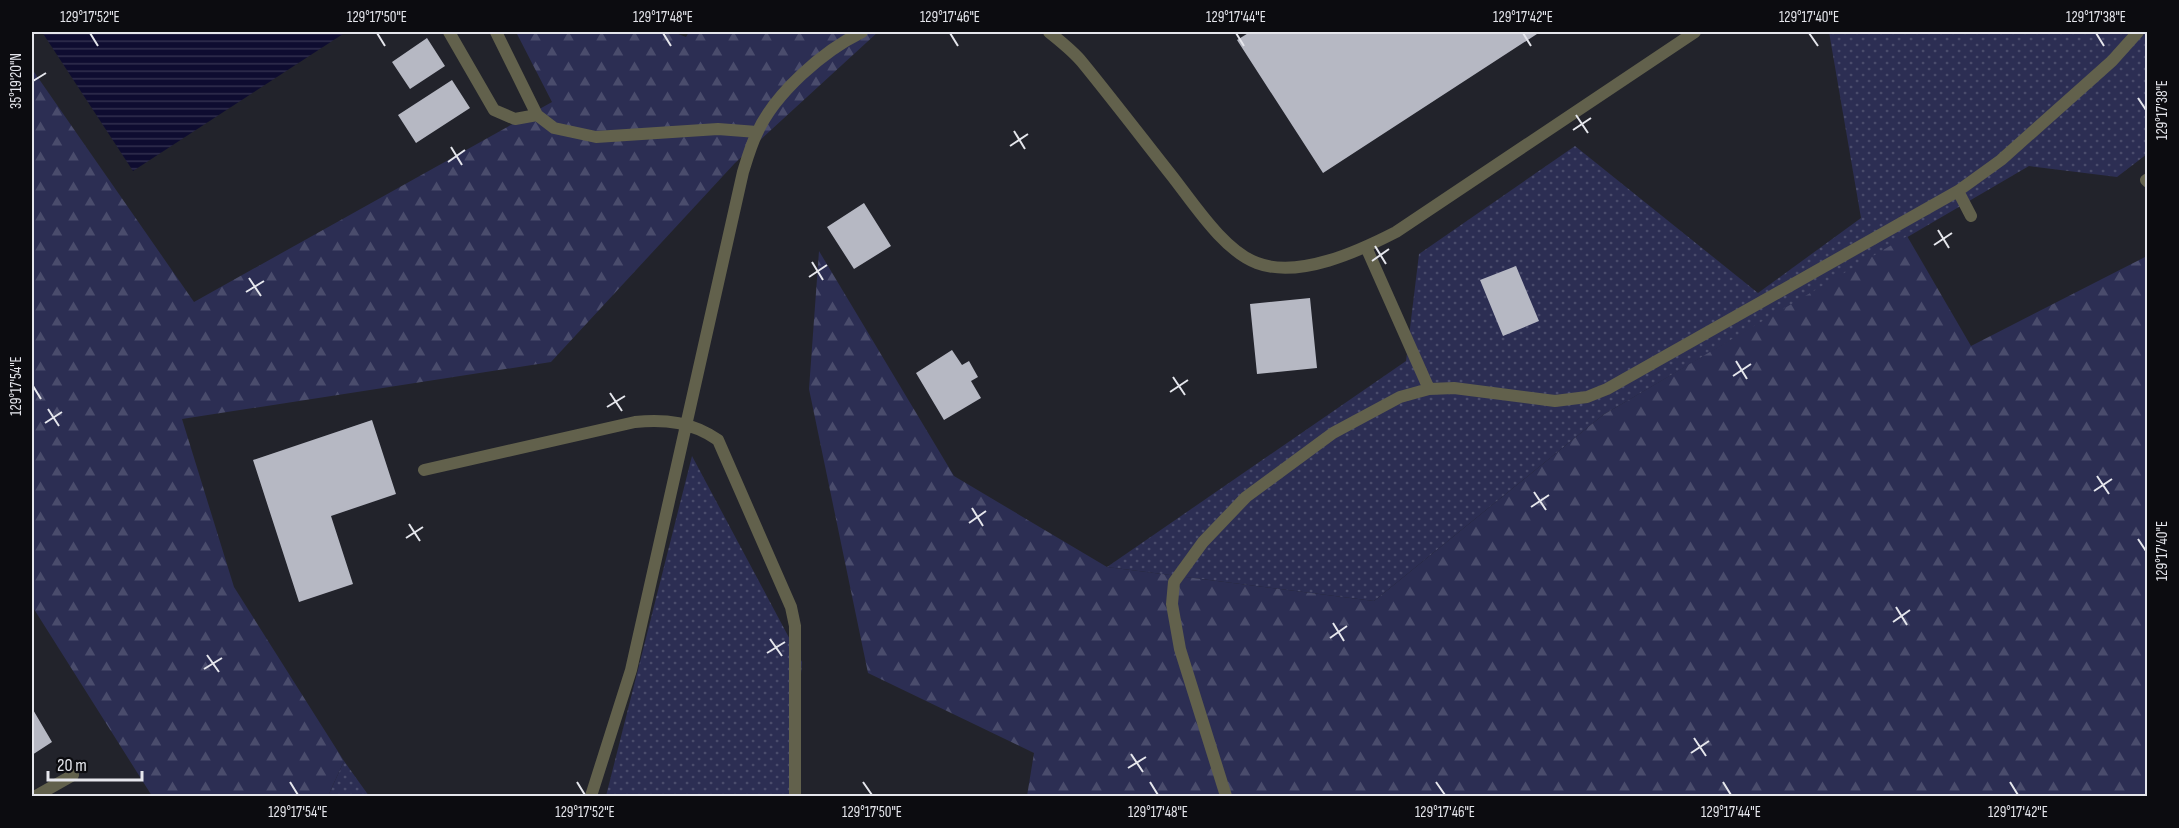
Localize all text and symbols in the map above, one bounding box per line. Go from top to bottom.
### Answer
text: 129°17'52"E [60,8,120,27]
text: 129°17'50"E [347,8,407,27]
text: 129°17'48"E [633,8,693,27]
text: 129°17'46"E [920,8,980,27]
text: 129°17'44"E [1206,8,1266,27]
text: 129°17'42"E [1493,8,1553,27]
text: 129°17'40"E [1779,8,1839,27]
text: 129°17'38"E [2066,8,2126,27]
text: 35°19'20"N [7,53,26,109]
text: 129°17'38"E [2153,80,2172,140]
text: 129°17'54"E [7,356,26,416]
text: 129°17'40"E [2153,521,2172,581]
scale bar [48,744,142,782]
text: 20 m [57,755,87,776]
text: 129°17'54"E [268,803,328,822]
text: 129°17'52"E [555,803,615,822]
text: 129°17'50"E [842,803,902,822]
text: 129°17'48"E [1128,803,1188,822]
text: 129°17'46"E [1415,803,1475,822]
text: 129°17'44"E [1701,803,1761,822]
text: 129°17'42"E [1988,803,2048,822]

